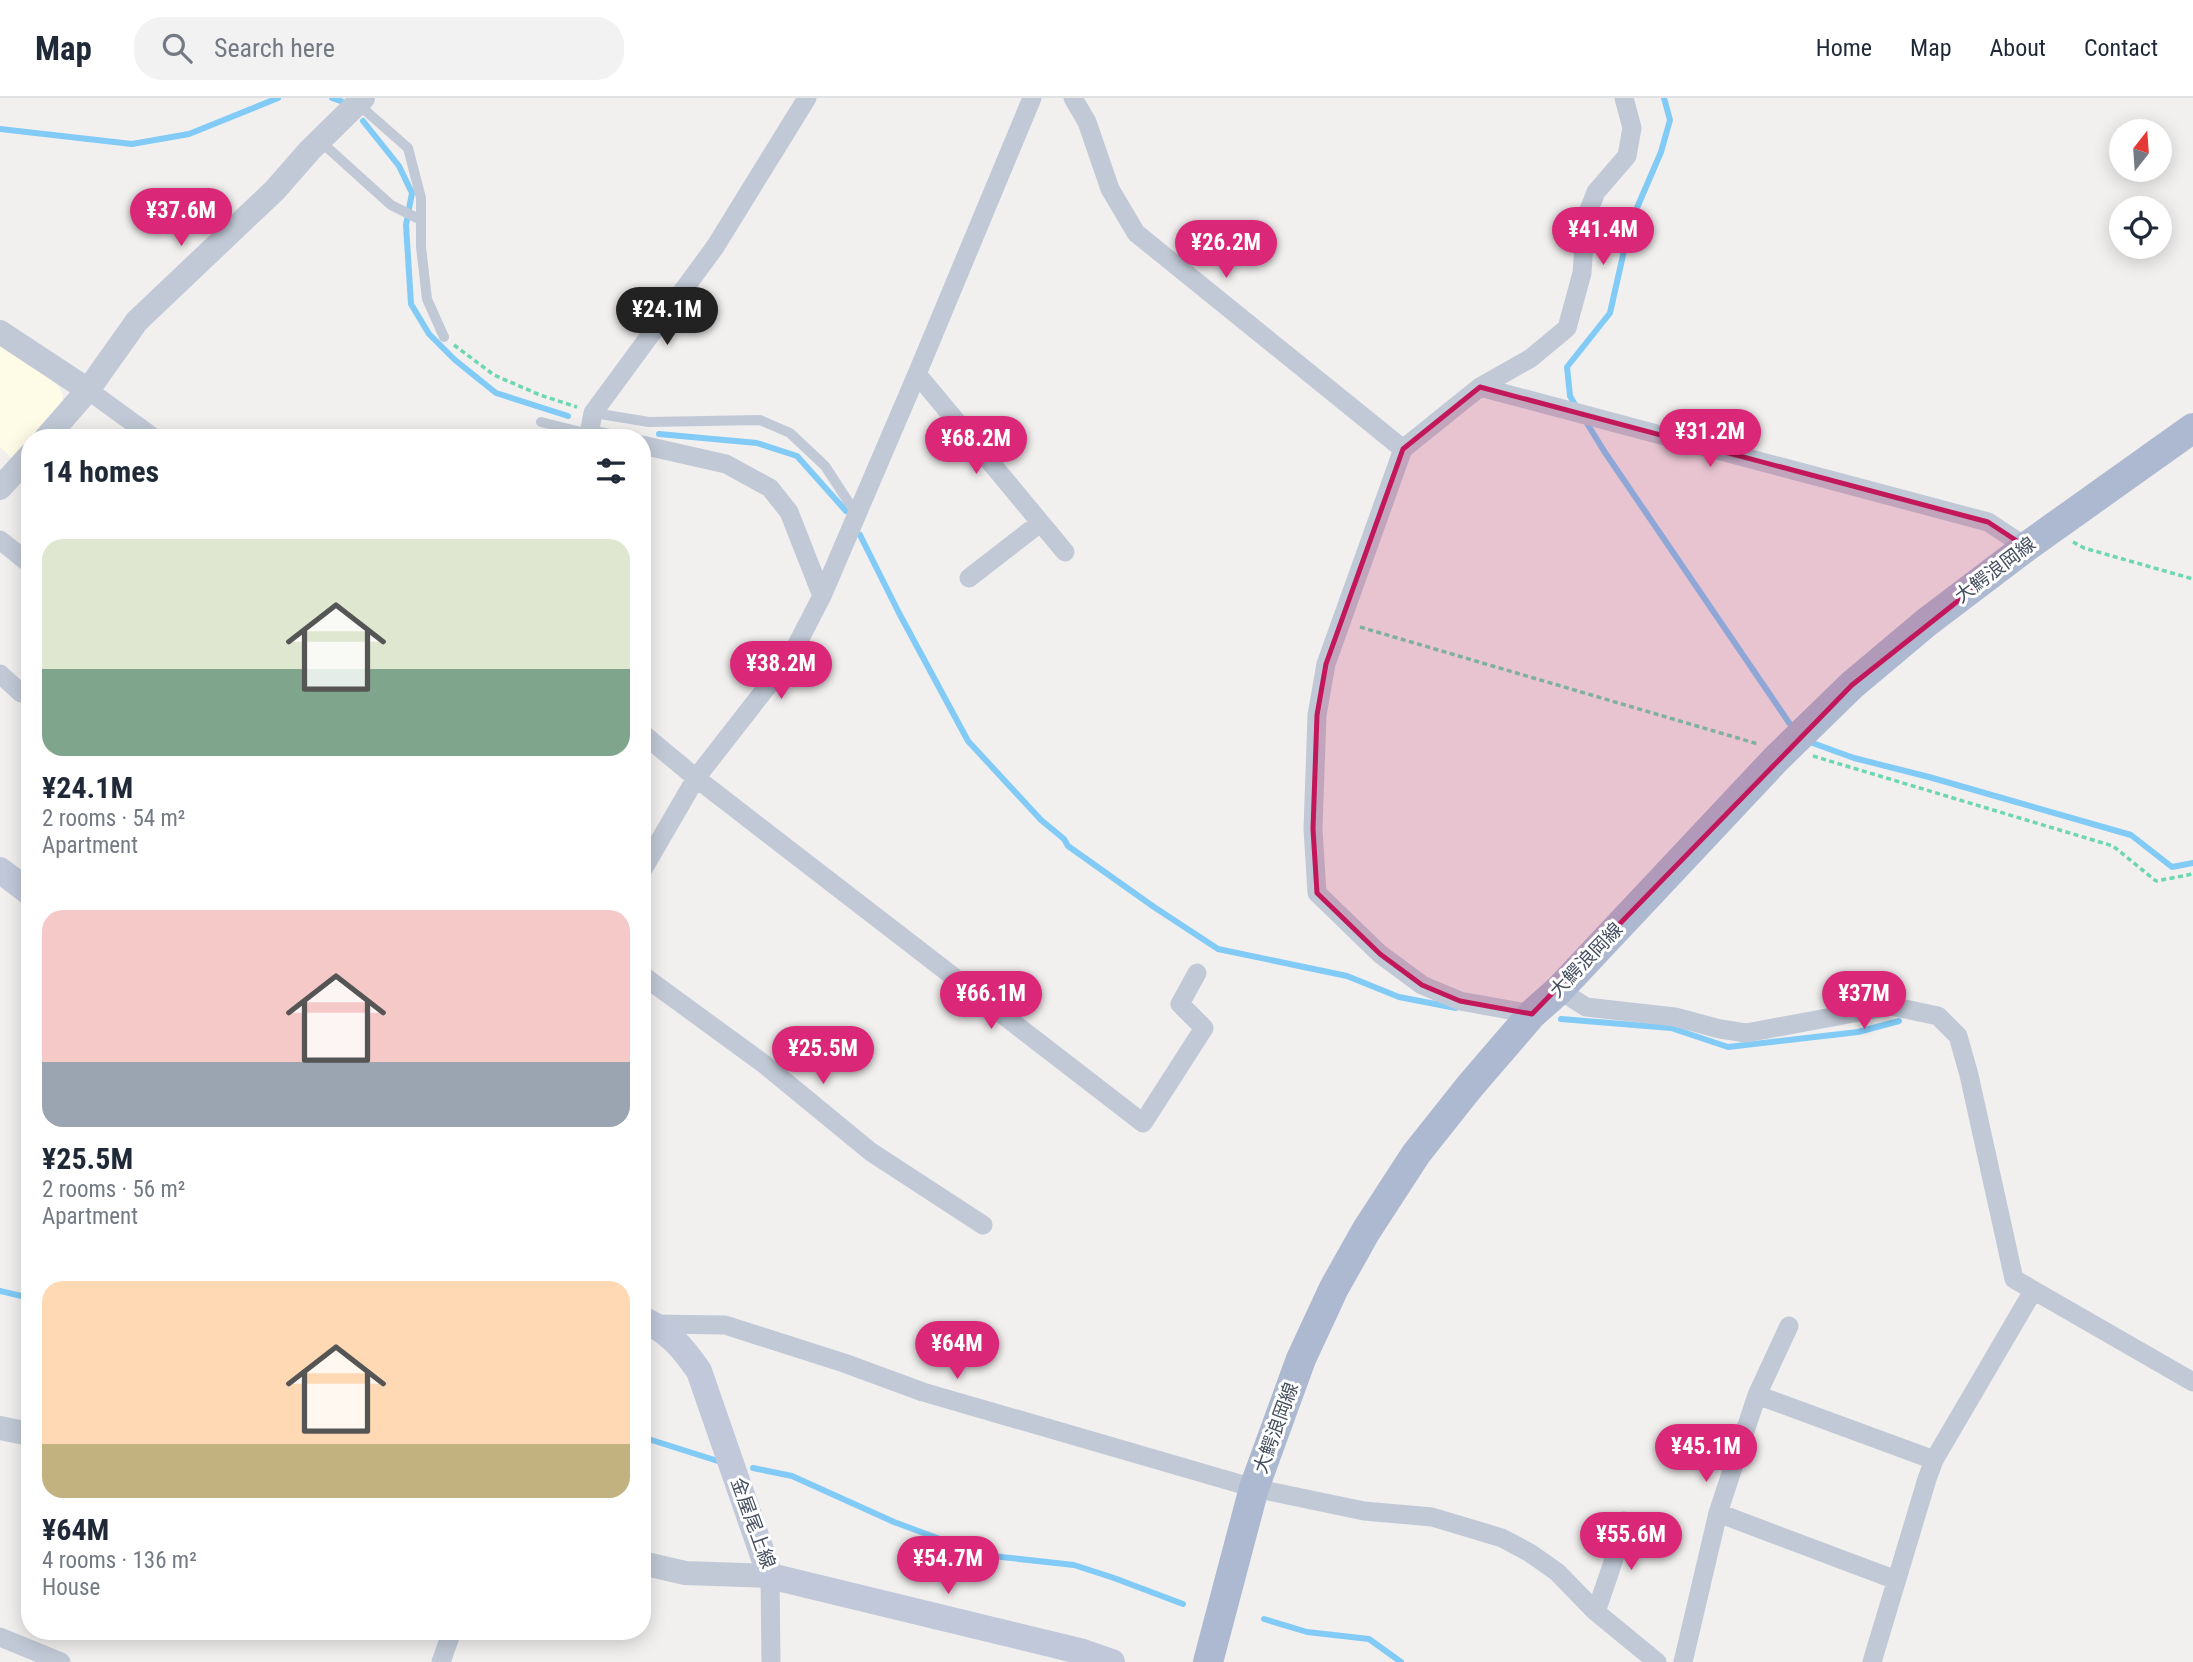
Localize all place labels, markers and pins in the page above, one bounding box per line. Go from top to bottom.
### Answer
pin: ¥37.6M [124,188,238,248]
pin: ¥41.4M [1546,208,1660,267]
pin: ¥26.2M [1169,220,1283,280]
pin: ¥24.1M [610,288,724,347]
pin: ¥31.2M [1653,410,1767,469]
pin: ¥68.2M [919,416,1033,476]
pin: ¥38.2M [724,642,838,701]
pin: ¥66.1M [934,972,1048,1031]
pin: ¥37M [1823,972,1905,1031]
pin: ¥25.5M [766,1026,880,1086]
pin: ¥64M [916,1322,998,1381]
pin: ¥45.1M [1649,1424,1763,1484]
pin: ¥55.6M [1574,1512,1688,1572]
pin: ¥54.7M [891,1536,1005,1596]

